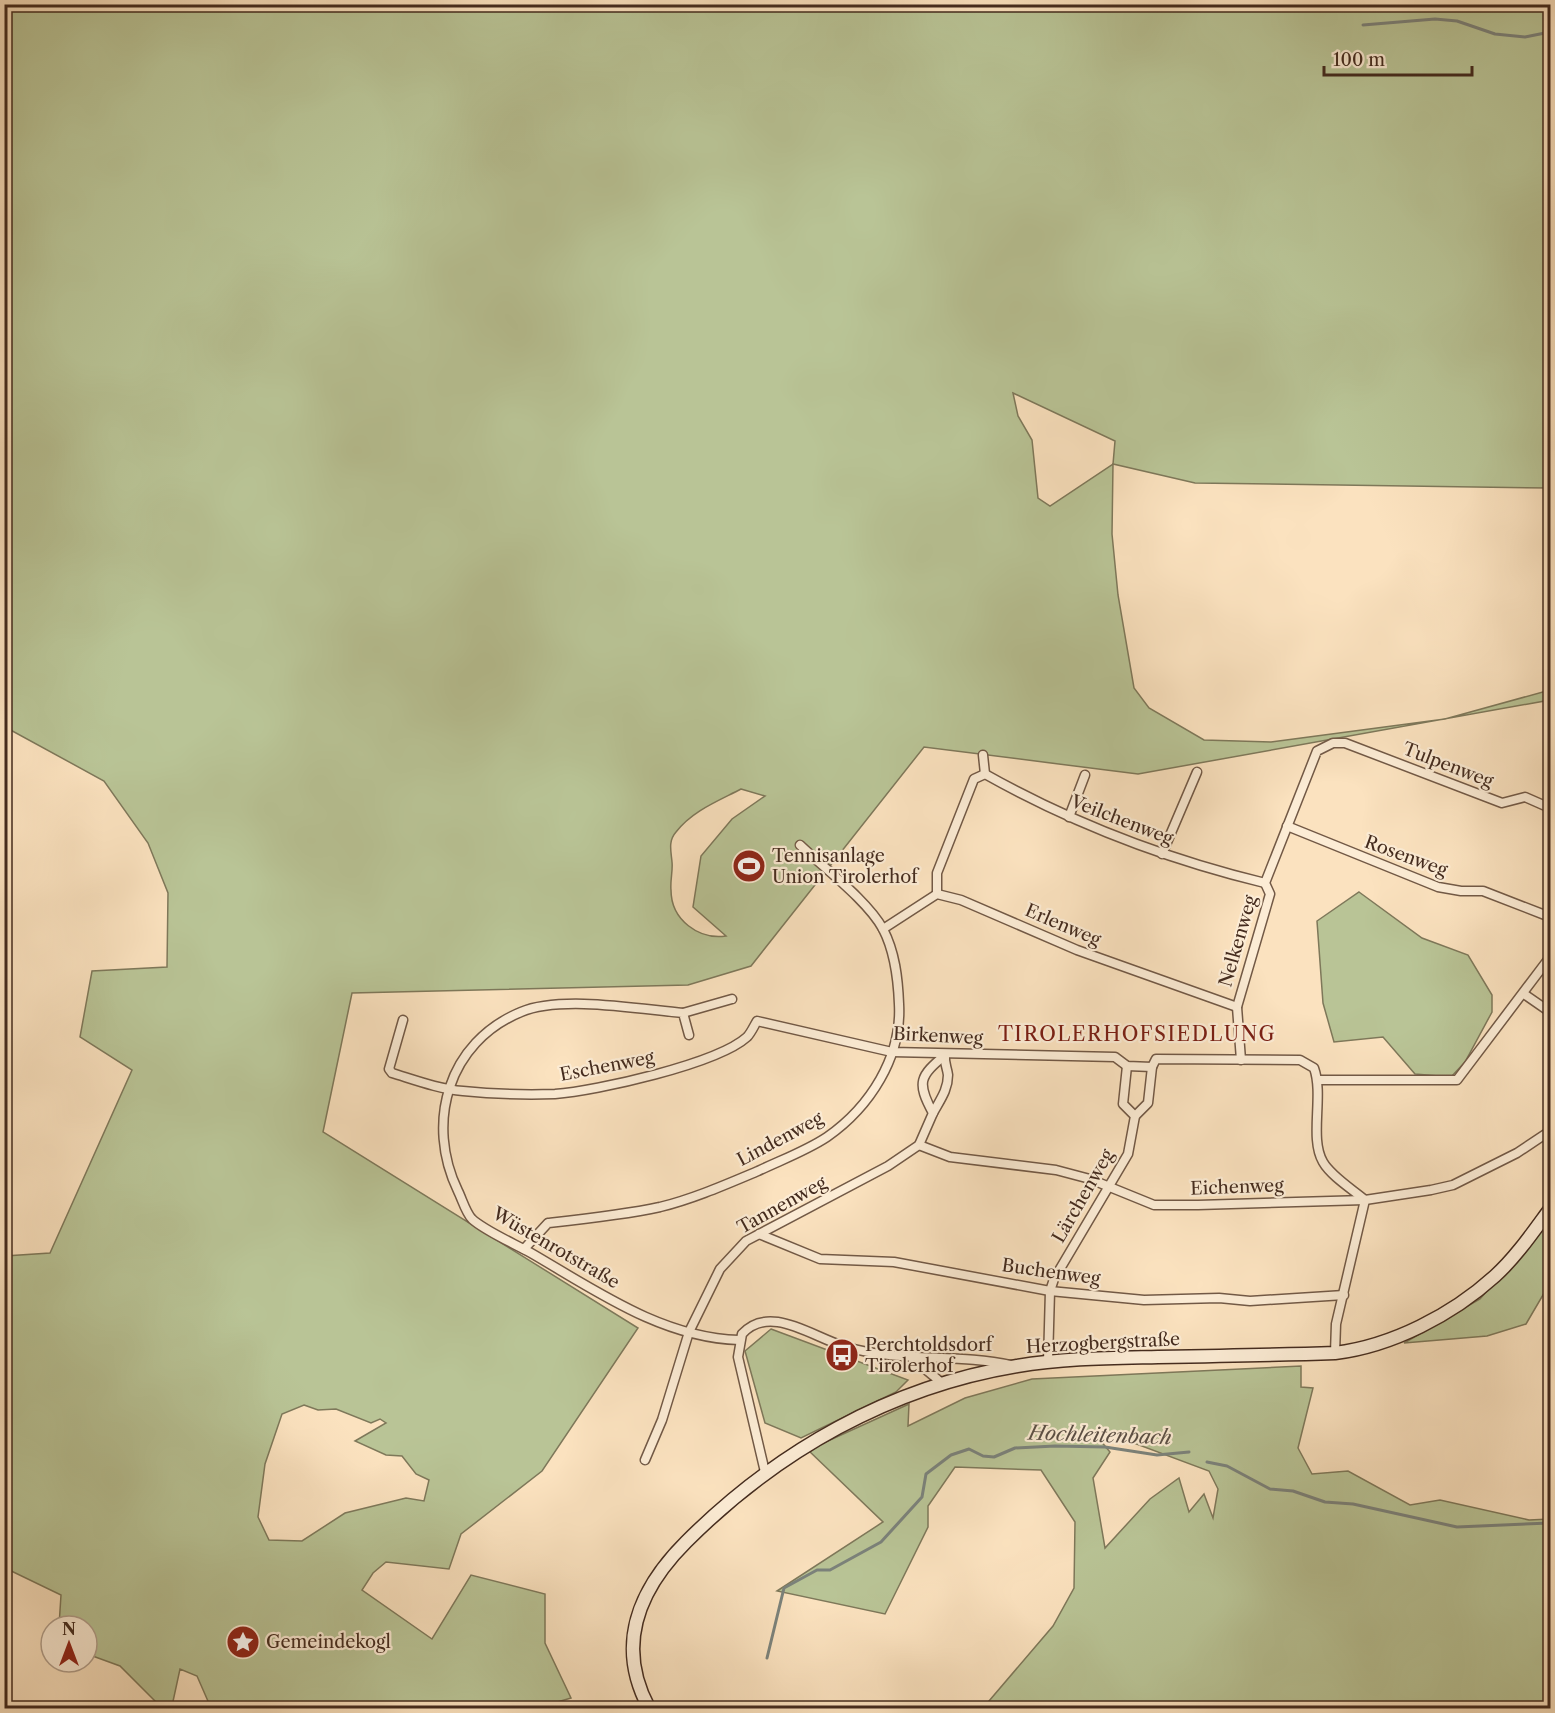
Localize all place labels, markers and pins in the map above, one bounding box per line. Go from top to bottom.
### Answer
place label: Tennisanlage Union Tirolerhof [772,845,920,888]
sports icon: Tennisanlage Union Tirolerhof [731,848,767,884]
place label: Perchtoldsdorf Tirolerhof [865,1334,995,1377]
bus stop icon: Perchtoldsdorf Tirolerhof [824,1337,860,1373]
place icon: Gemeindekogl [225,1624,261,1660]
place label: Gemeindekogl [266,1631,391,1653]

